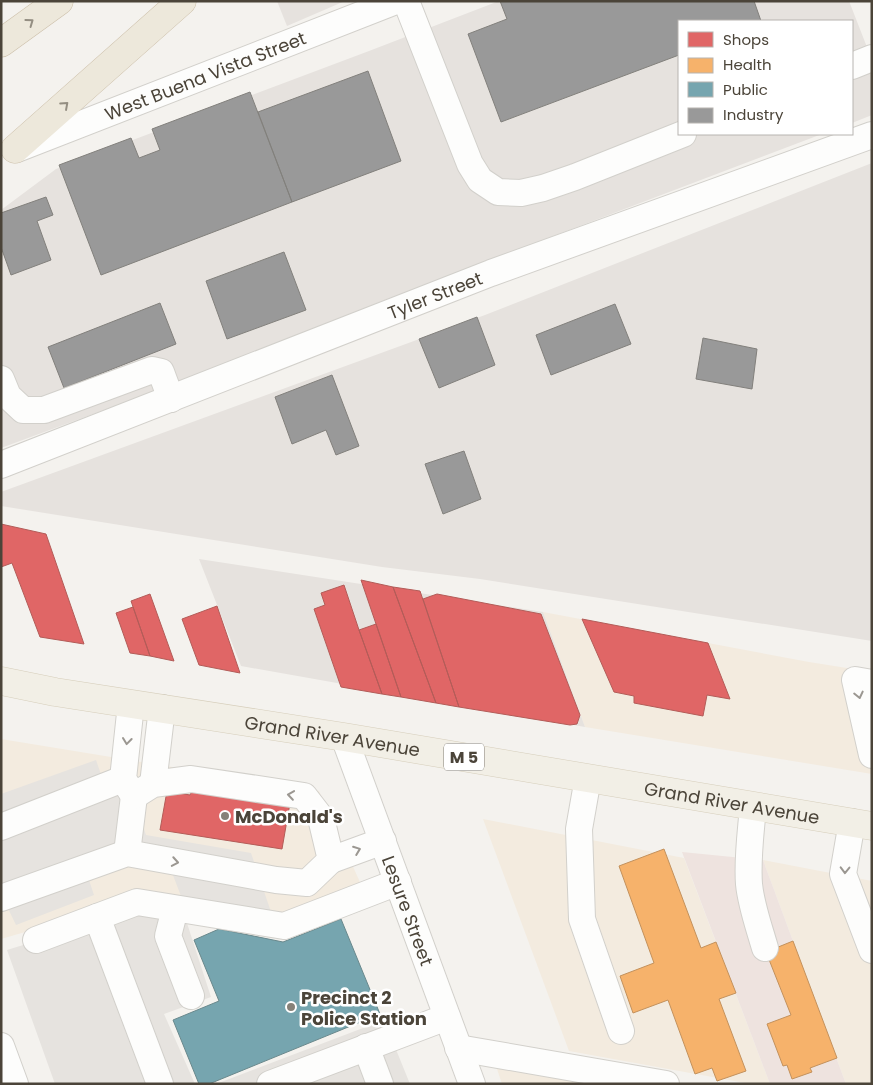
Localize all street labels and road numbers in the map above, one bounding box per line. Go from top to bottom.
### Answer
street label: West Buena Vista Street [101,25,309,126]
street label: Tyler Street [384,265,486,325]
street label: Grand River Avenue [243,709,422,762]
road number: M 5 [444,744,484,770]
street label: Grand River Avenue [642,775,821,829]
street label: Lesure Street [376,852,440,969]

